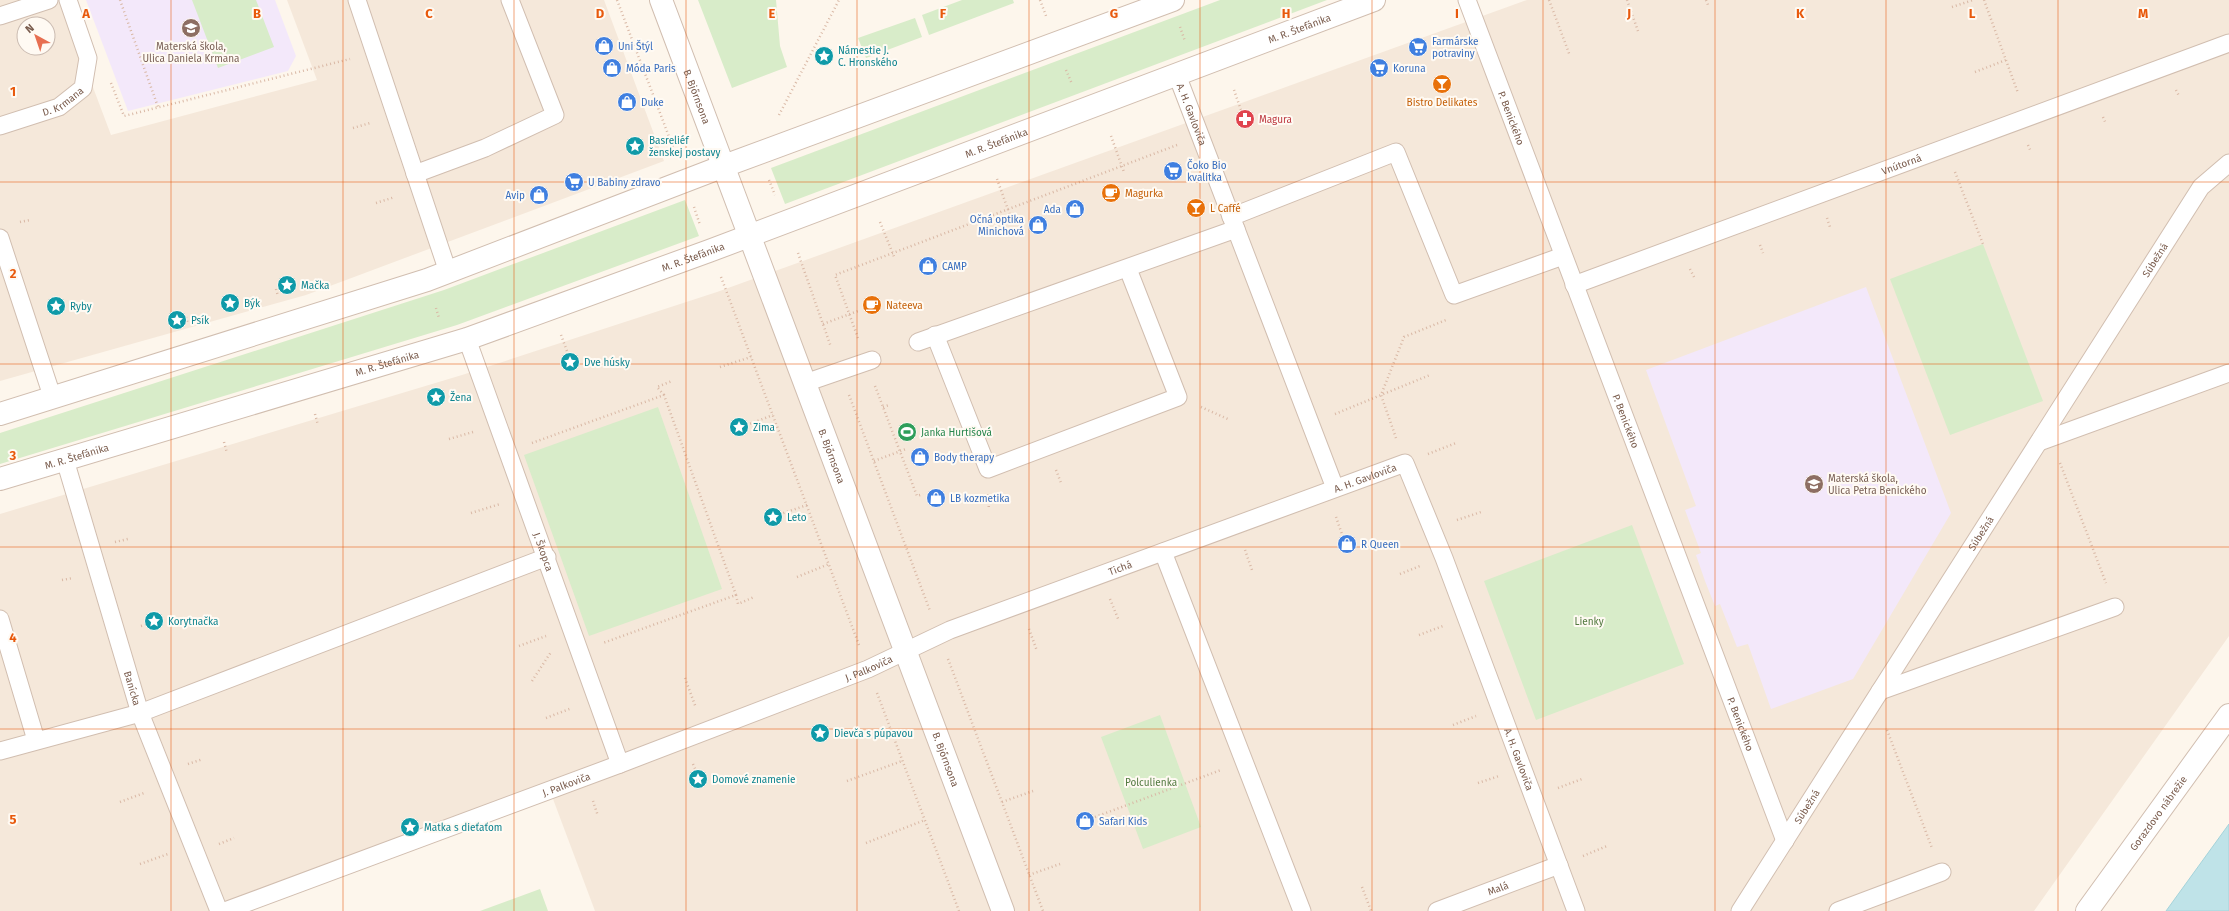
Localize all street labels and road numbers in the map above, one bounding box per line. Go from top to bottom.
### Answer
street label: M. R. Štefánika [1267,12,1333,46]
street label: B. Bjőrnsona [681,68,712,126]
street label: A. H. Gavloviča [1174,82,1208,147]
street label: D. Krmana [41,85,86,119]
street label: P. Benického [1495,89,1526,147]
street label: M. R. Štefánika [964,126,1030,161]
street label: Vnútorná [1880,152,1923,178]
street label: M. R. Štefánika [660,241,726,275]
street label: Súbežná [2140,241,2171,280]
street label: M. R. Štefánika [354,349,421,379]
street label: P. Benického [1610,393,1641,450]
street label: B. Bjőrnsona [816,427,847,485]
street label: M. R. Štefánika [44,442,110,472]
street label: A. H. Gavloviča [1332,462,1398,496]
street label: Súbežná [1966,514,1997,553]
street label: J. Škopca [530,531,555,573]
street label: Tichá [1107,559,1134,578]
street label: J. Palkoviča [844,653,895,684]
street label: Banícka [121,670,142,707]
street label: P. Benického [1724,696,1756,753]
street label: A. H. Gavloviča [1501,727,1535,792]
street label: B. Bjőrnsona [929,731,961,789]
street label: J. Palkoviča [541,771,592,799]
street label: Gorazdovo nábrežie [2128,774,2190,853]
street label: Súbežná [1792,788,1823,826]
street label: Malá [1486,880,1510,898]

